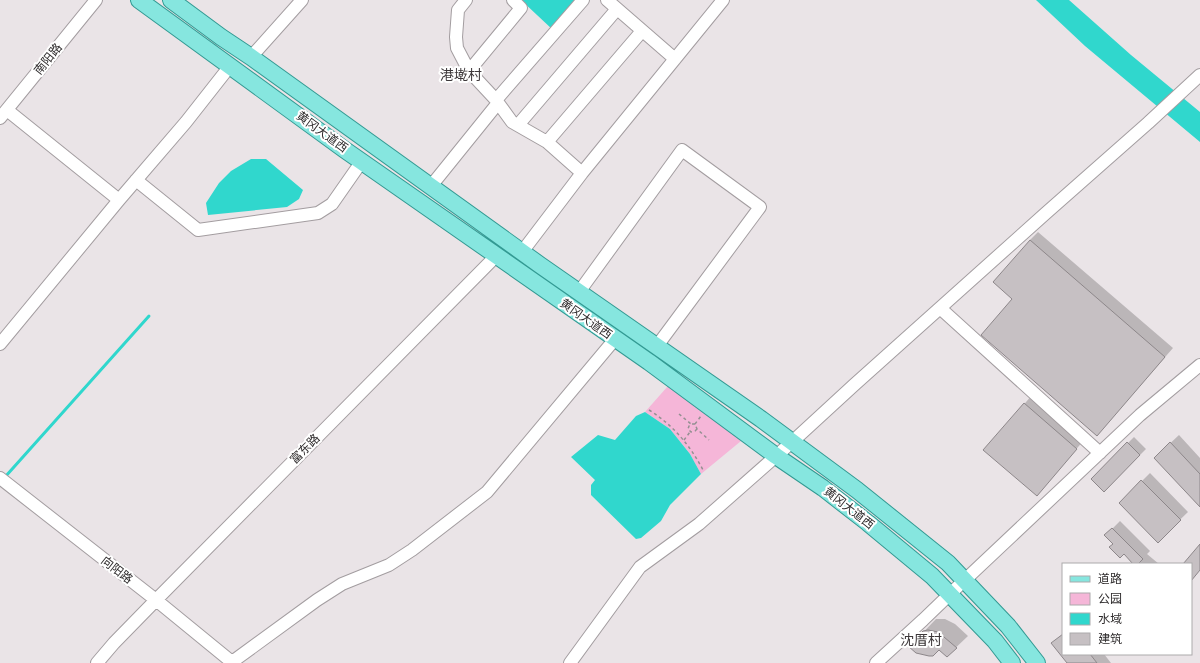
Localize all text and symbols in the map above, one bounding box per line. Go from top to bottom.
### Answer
street label: 南阳路 [30,40,65,77]
district label: 港墘村 [440,66,482,83]
street label: 黄冈大道西 [294,108,351,155]
street label: 黄冈大道西 [557,295,615,342]
street label: 富东路 [287,431,323,467]
street label: 黄冈大道西 [821,483,878,532]
street label: 向阳路 [99,553,136,587]
legend [1062,563,1192,655]
text: 道路 [1098,571,1122,586]
text: 公园 [1098,591,1122,606]
text: 水域 [1098,611,1122,626]
district label: 沈厝村 [900,631,942,648]
text: 建筑 [1098,631,1122,646]

